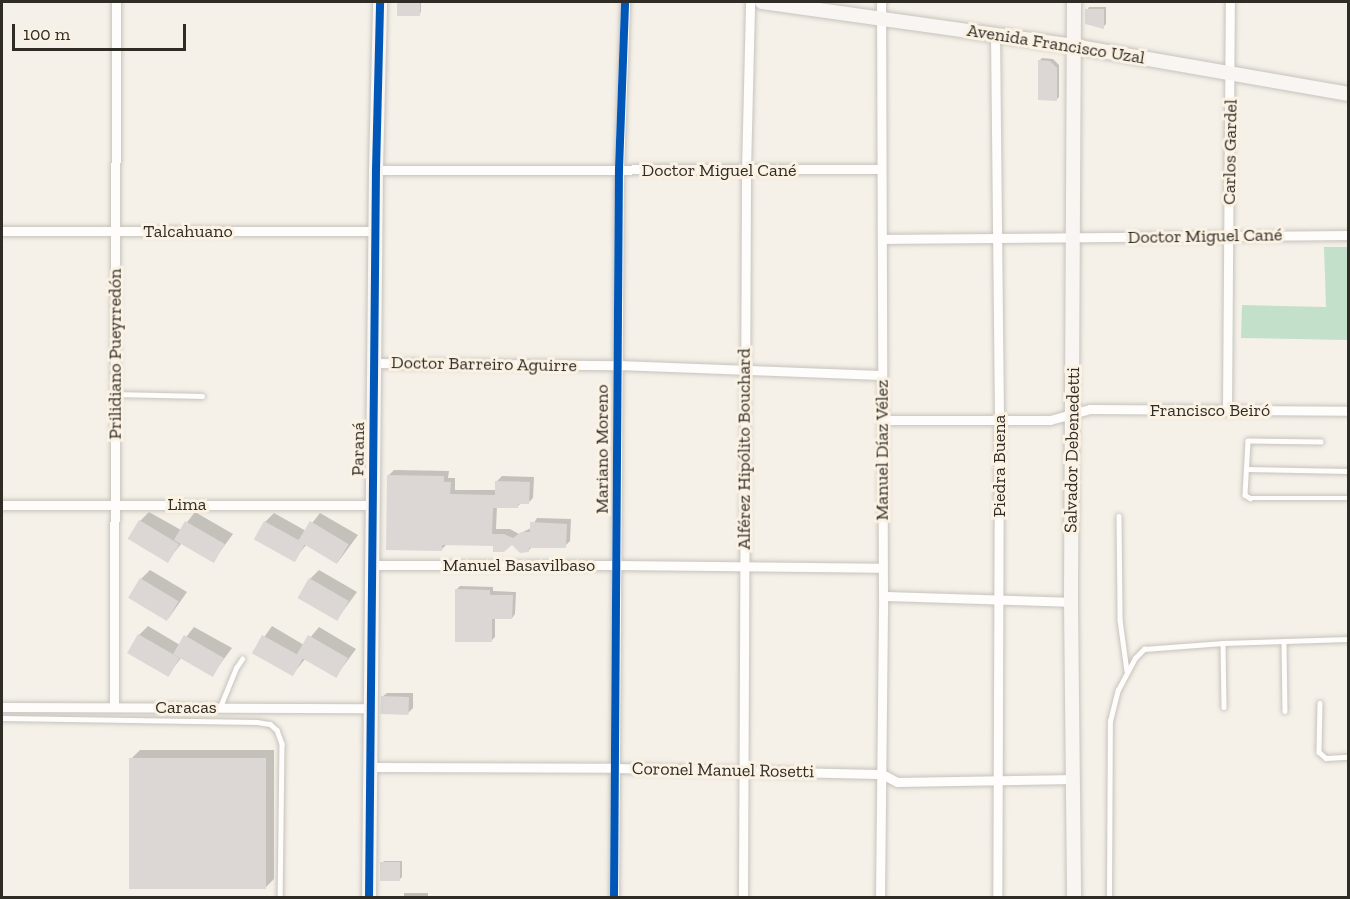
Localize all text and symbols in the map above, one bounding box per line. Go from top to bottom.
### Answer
scale bar [15,12,189,50]
street label: Avenida Francisco Uzal [965,19,1147,69]
text: 100 m [23,23,70,45]
street label: Carlos Gardel [1218,99,1242,205]
street label: Doctor Miguel Cané [641,159,797,181]
street label: Talcahuano [143,220,233,242]
street label: Doctor Miguel Cané [1127,224,1283,248]
street label: Prilidiano Pueyrredón [104,269,126,439]
street label: Alférez Hipólito Bouchard [733,348,755,550]
street label: Doctor Barreiro Aguirre [390,352,578,376]
street label: Salvador Debenedetti [1060,367,1084,533]
street label: Manuel Díaz Vélez [871,379,893,521]
street label: Mariano Moreno [591,384,613,514]
street label: Francisco Beiró [1150,399,1270,421]
street label: Piedra Buena [988,415,1010,517]
street label: Paraná [347,422,369,476]
street label: Lima [167,493,207,515]
street label: Manuel Basavilbaso [443,554,595,576]
street label: Caracas [155,696,217,718]
street label: Coronel Manuel Rosetti [632,758,814,782]

